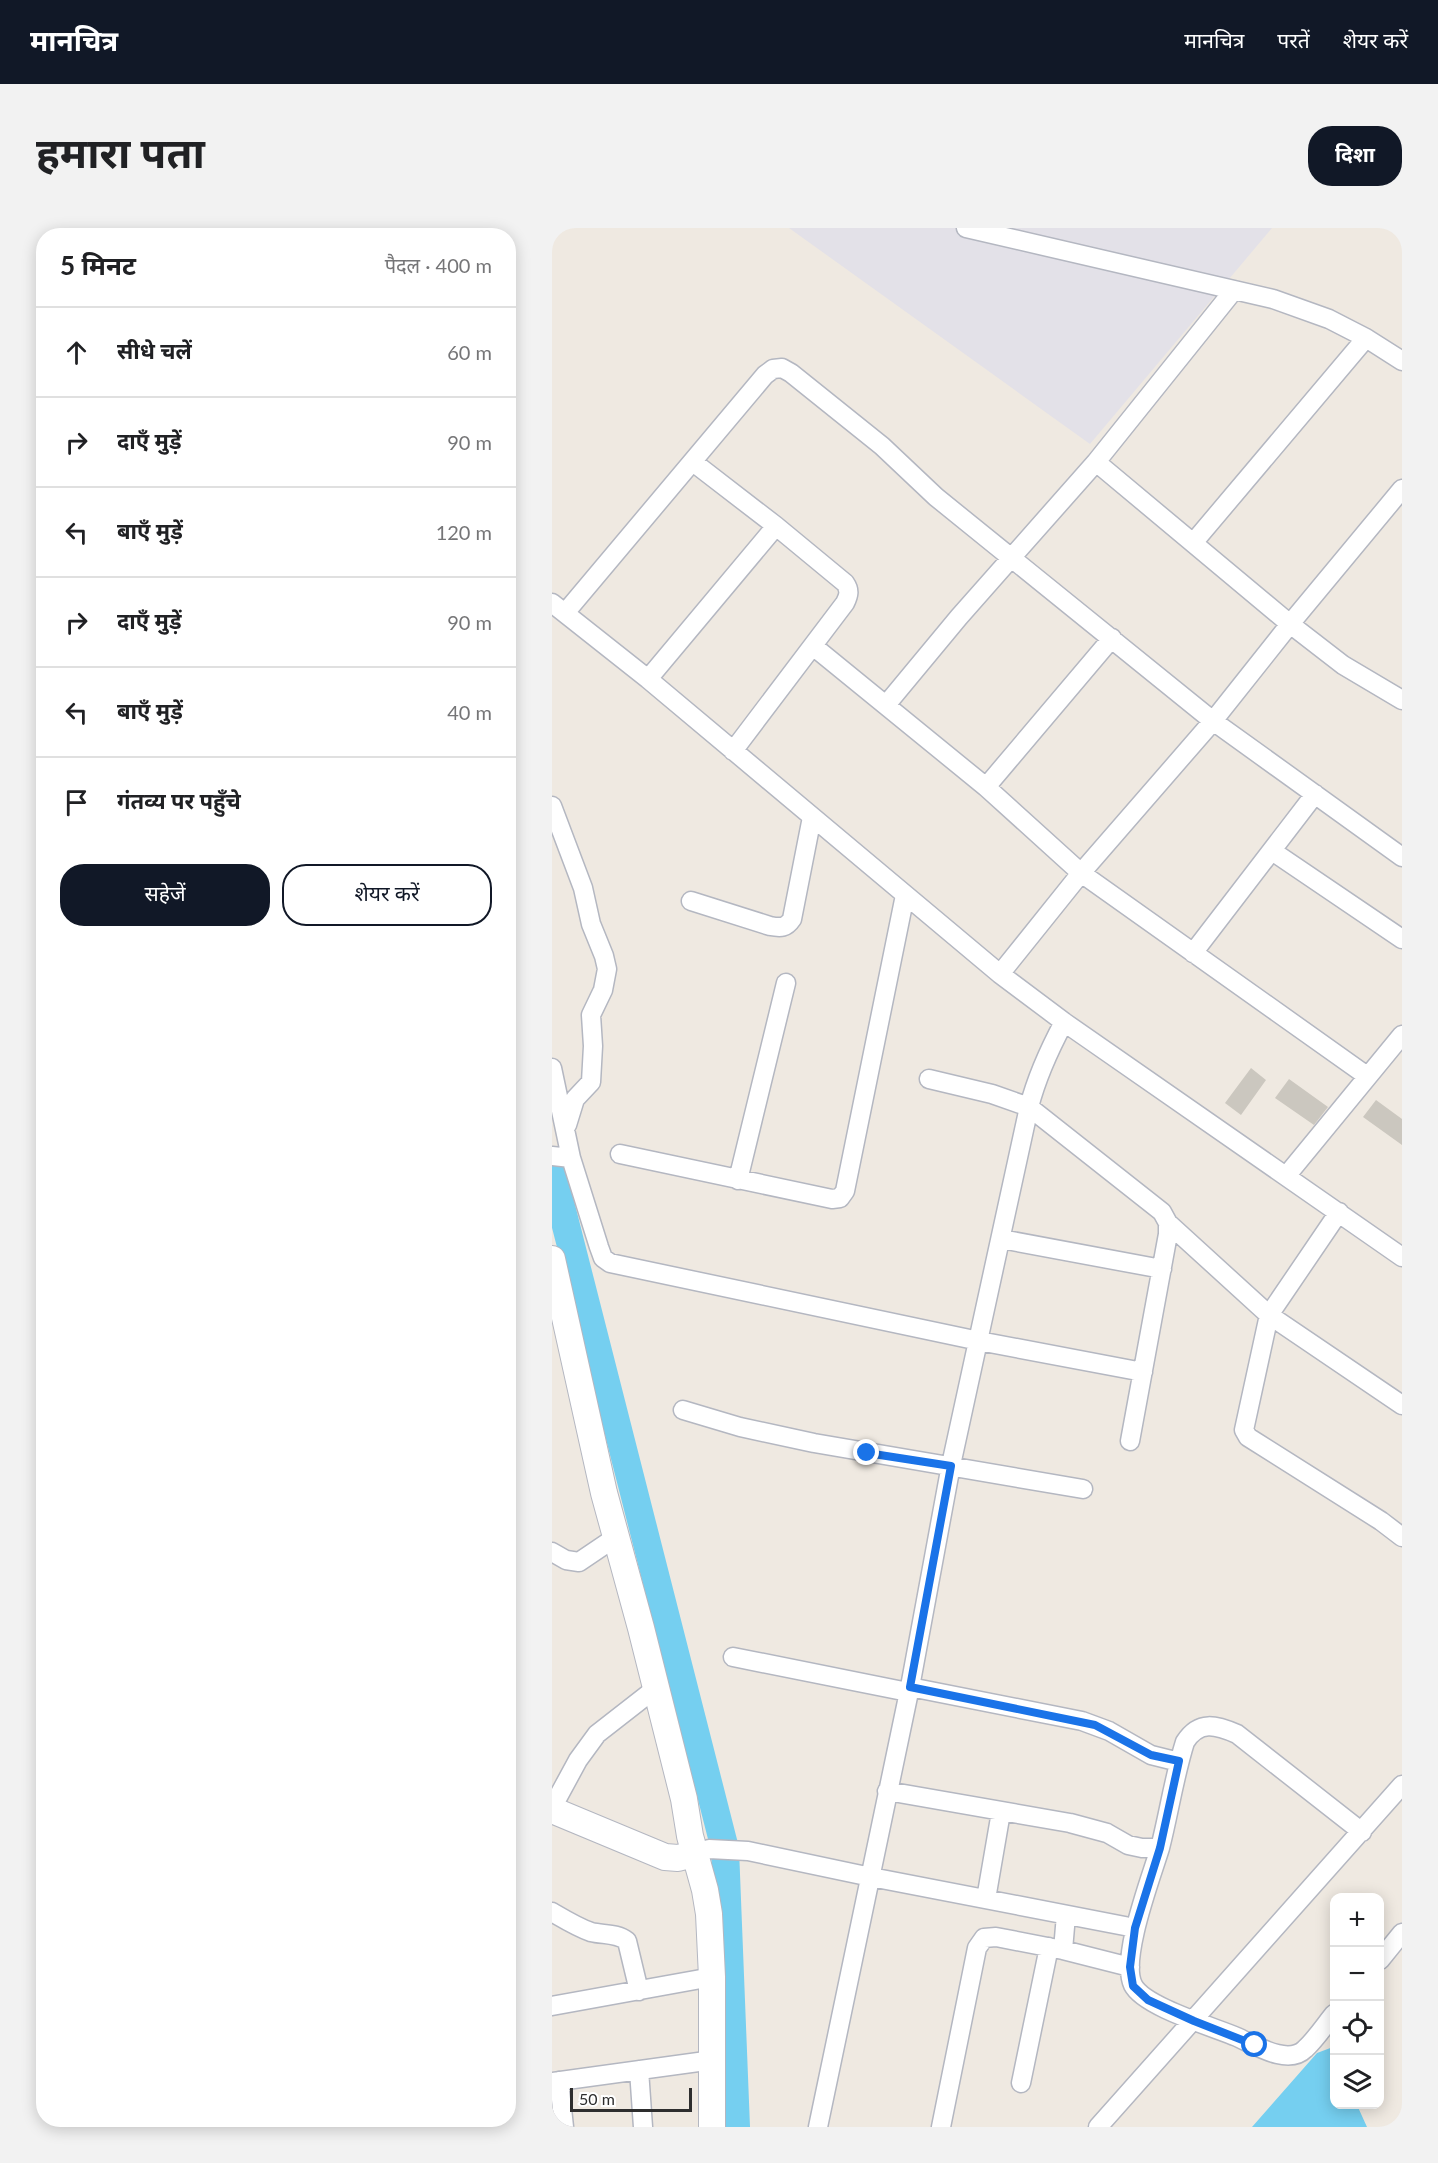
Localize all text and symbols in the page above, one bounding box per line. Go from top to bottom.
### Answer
text: मानचित्र [30,23,118,57]
text: मानचित्र [1184,27,1244,52]
text: परतें [1277,27,1310,52]
text: शेयर करें [1343,27,1408,52]
button: दिशा [1308,126,1402,186]
text: हमारा पता [36,127,205,177]
text: 5 मिनट [60,249,136,281]
text: पैदल · 400 m [385,253,492,277]
icon: ahead [60,336,93,369]
text: सीधे चलें [117,337,192,364]
text: 60 m [447,340,492,364]
icon: right [60,426,93,459]
text: दाएँ मुड़ें [117,427,181,454]
text: 90 m [447,430,492,454]
icon: left [60,516,93,549]
text: बाएँ मुड़ें [117,517,183,544]
text: 120 m [436,520,492,544]
icon: right [60,606,93,639]
text: दाएँ मुड़ें [117,607,181,634]
text: 90 m [447,610,492,634]
icon: left [60,696,93,729]
text: बाएँ मुड़ें [117,697,183,724]
text: 40 m [447,700,492,724]
icon: arrive [60,786,93,819]
text: गंतव्य पर पहुँचे [117,787,241,814]
button: सहेजें [60,864,270,926]
button: शेयर करें [282,864,492,926]
route end [853,1439,879,1465]
map controls [1330,1893,1384,2109]
button: + [1330,1893,1384,1947]
button: − [1330,1947,1384,2001]
button: locate [1330,2001,1384,2055]
route start [1241,2031,1267,2057]
button: layers [1330,2055,1384,2109]
scale bar [570,2085,692,2112]
text: 50 m [579,2089,615,2108]

